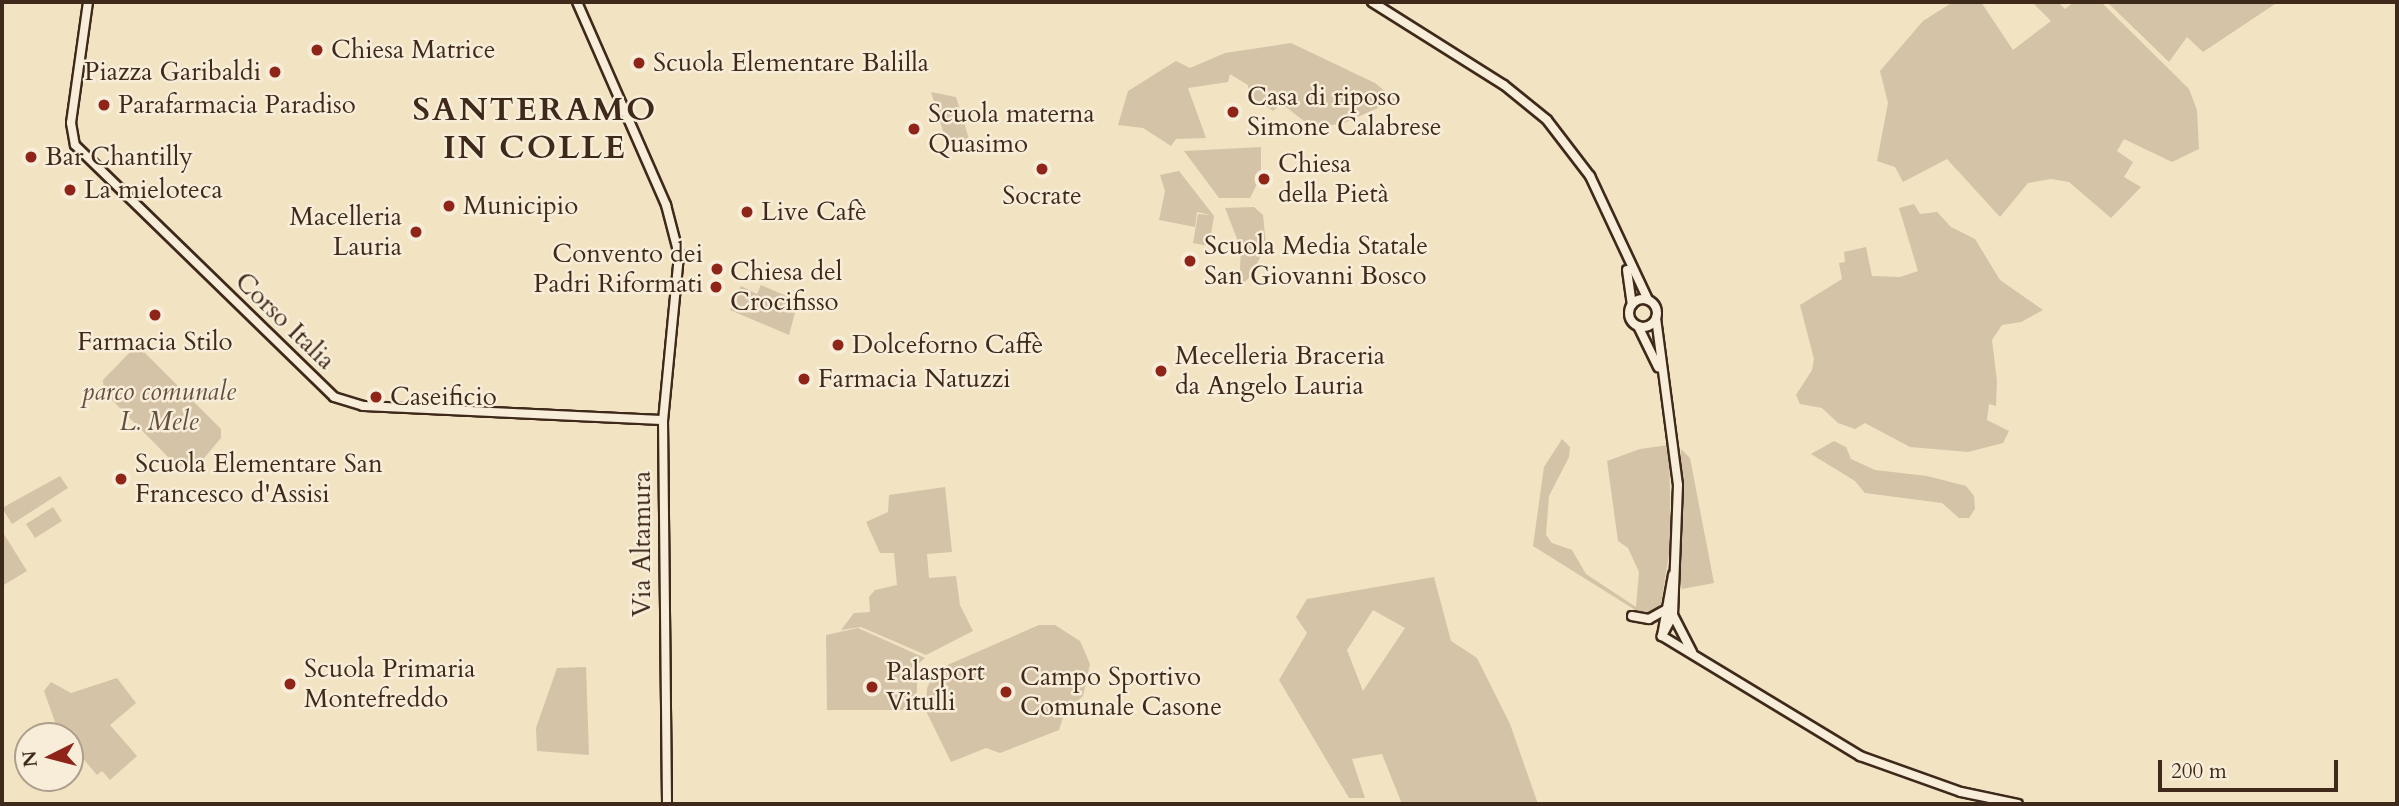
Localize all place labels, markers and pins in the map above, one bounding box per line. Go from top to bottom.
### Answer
place label: Chiesa Matrice [331,34,496,66]
marker: Chiesa Matrice [309,42,325,58]
place label: Scuola Elementare Balilla [653,47,929,79]
marker: Scuola Elementare Balilla [631,55,647,71]
place label: Piazza Garibaldi [84,56,261,88]
marker: Piazza Garibaldi [267,64,283,80]
place label: Casa di riposo Simone Calabrese [1247,81,1442,142]
place label: Parafarmacia Paradiso [118,89,356,121]
marker: Parafarmacia Paradiso [96,97,112,113]
place label: Scuola materna Quasimo [928,98,1095,160]
marker: Casa di riposo Simone Calabrese [1225,104,1241,120]
marker: Scuola materna Quasimo [906,121,922,137]
place label: Bar Chantilly [45,141,193,173]
place label: Chiesa della Pietà [1278,148,1389,210]
marker: Bar Chantilly [23,149,39,165]
marker: Socrate [1034,161,1050,177]
marker: Chiesa della Pietà [1256,171,1272,187]
place label: La mieloteca [84,174,223,206]
place label: Socrate [1002,180,1082,212]
marker: La mieloteca [62,182,78,198]
place label: Municipio [463,190,578,222]
place label: Live Cafè [761,196,867,228]
marker: Municipio [441,198,457,214]
place label: Macelleria Lauria [290,201,402,262]
marker: Live Cafè [739,204,755,220]
marker: Macelleria Lauria [408,224,424,240]
place label: Scuola Media Statale San Giovanni Bosco [1204,230,1428,292]
place label: Convento dei Padri Riformati [533,238,703,300]
marker: Scuola Media Statale San Giovanni Bosco [1182,253,1198,269]
place label: Chiesa del Crocifisso [730,256,842,318]
marker: Convento dei Padri Riformati [709,261,725,277]
marker: Chiesa del Crocifisso [708,279,724,295]
marker: Farmacia Stilo [147,307,163,323]
place label: Farmacia Stilo [77,326,233,358]
place label: Dolceforno Caffè [852,329,1043,361]
marker: Dolceforno Caffè [830,337,846,353]
place label: Mecelleria Braceria da Angelo Lauria [1175,340,1385,402]
place label: Farmacia Natuzzi [818,363,1011,395]
marker: Mecelleria Braceria da Angelo Lauria [1153,363,1169,379]
marker: Farmacia Natuzzi [796,371,812,387]
place label: Caseificio [390,381,497,413]
marker: Caseificio [368,389,384,405]
place label: Scuola Elementare San Francesco d'Assisi [135,448,383,510]
marker: Scuola Elementare San Francesco d'Assisi [113,471,129,487]
place label: Scuola Primaria Montefreddo [304,653,475,714]
place label: Palasport Vitulli [886,656,985,718]
place label: Campo Sportivo Comunale Casone [1020,661,1222,722]
marker: Scuola Primaria Montefreddo [282,676,298,692]
marker: Palasport Vitulli [864,679,880,695]
marker: Campo Sportivo Comunale Casone [998,684,1014,700]

